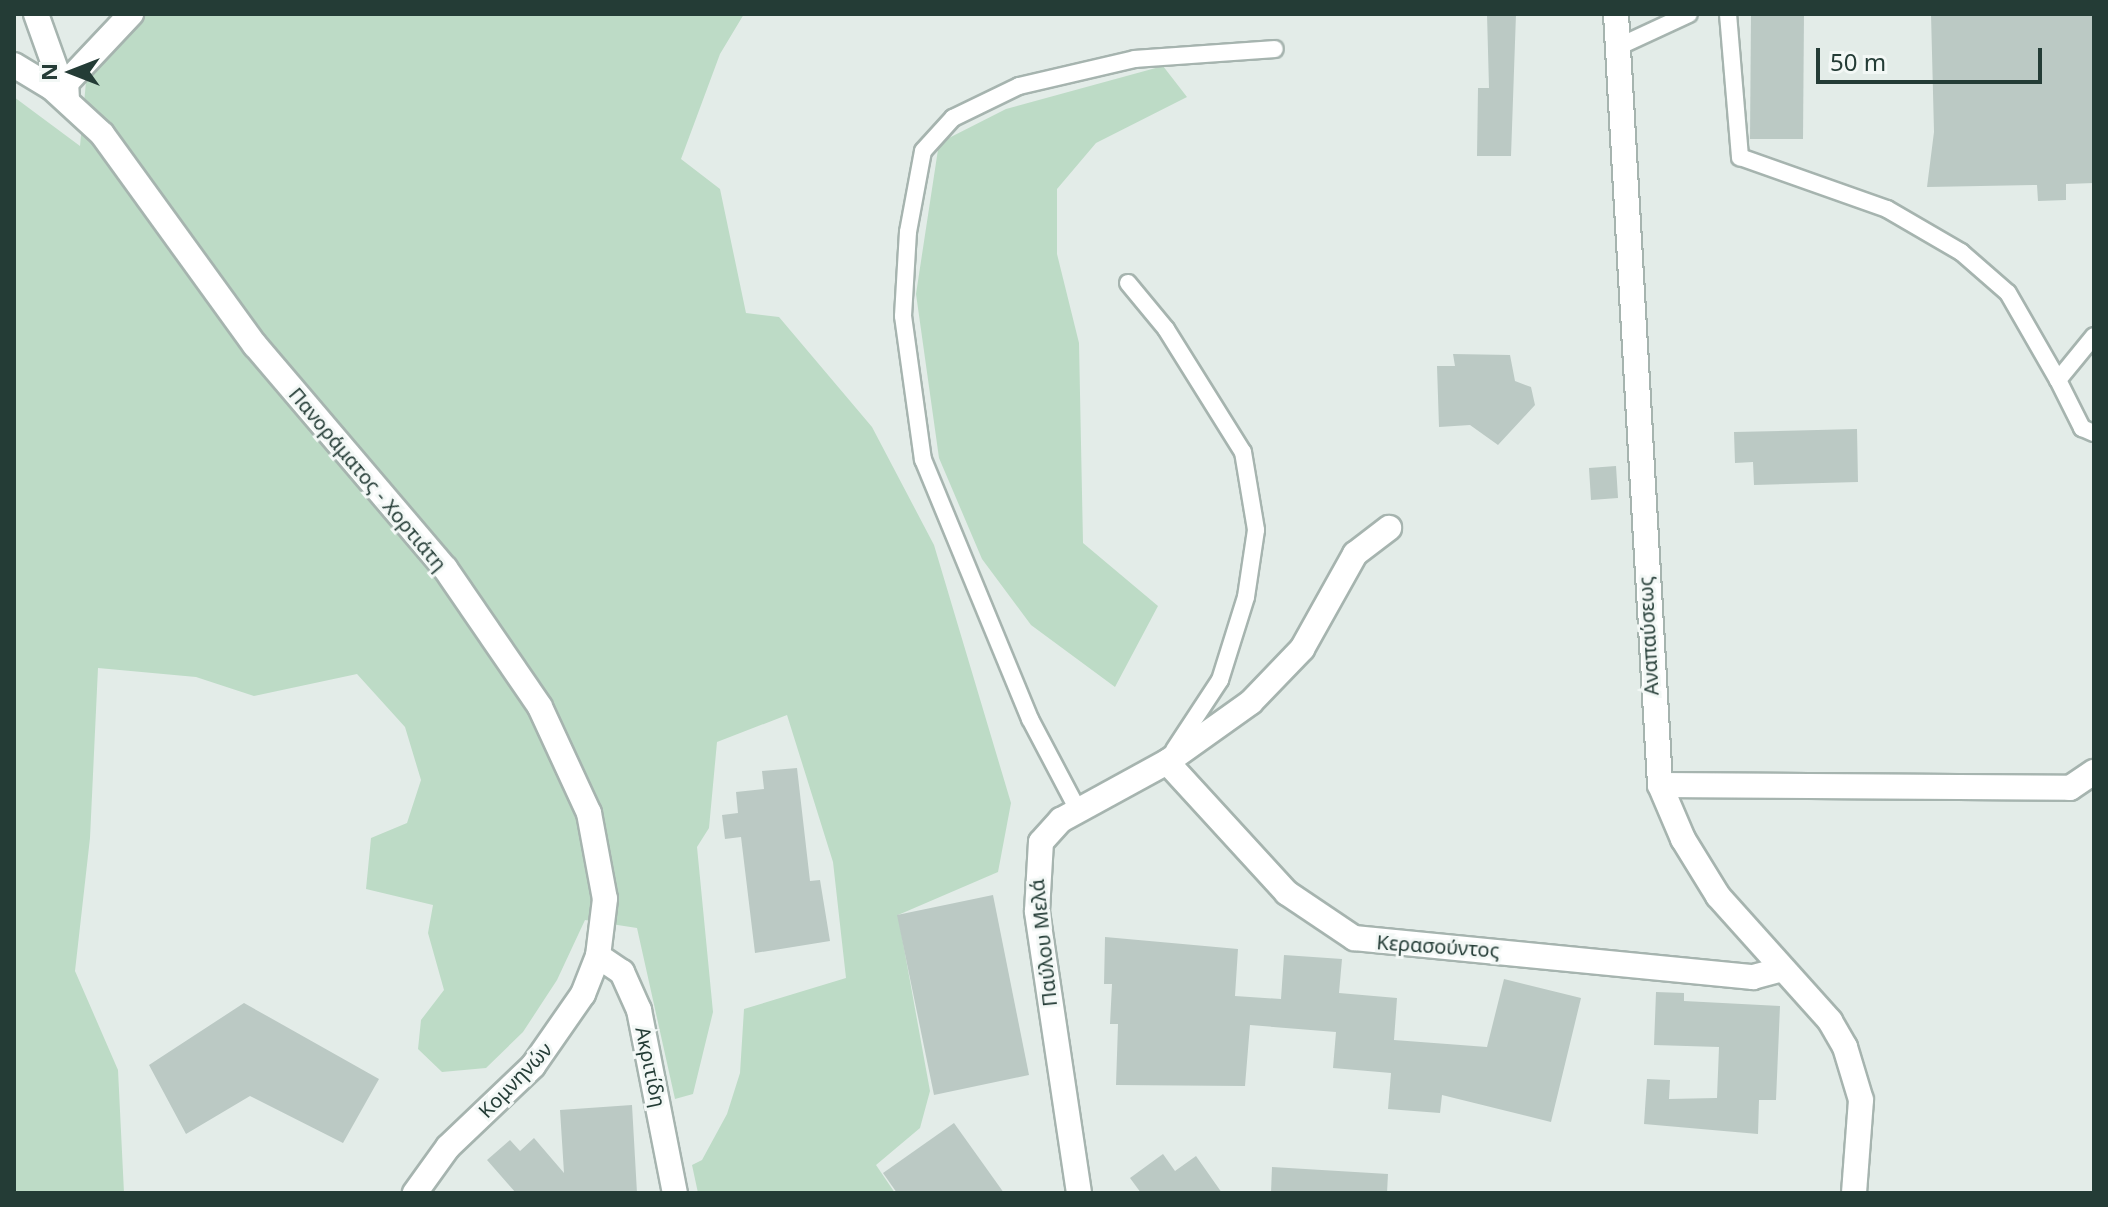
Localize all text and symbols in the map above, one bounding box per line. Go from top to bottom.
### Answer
north arrow [32,32,112,112]
scale bar [1820,32,2046,82]
text: 50 m [1830,45,1886,78]
text: N [33,63,63,81]
street label: Πανοράματος - Χορτιάτη [284,382,452,576]
street label: Αναπαύσεως [1633,576,1663,696]
street label: Παύλου Μελά [1024,878,1062,1008]
street label: Κερασούντος [1376,930,1500,962]
street label: Ακριτίδη [631,1025,671,1109]
street label: Κομνηνών [473,1037,557,1123]

